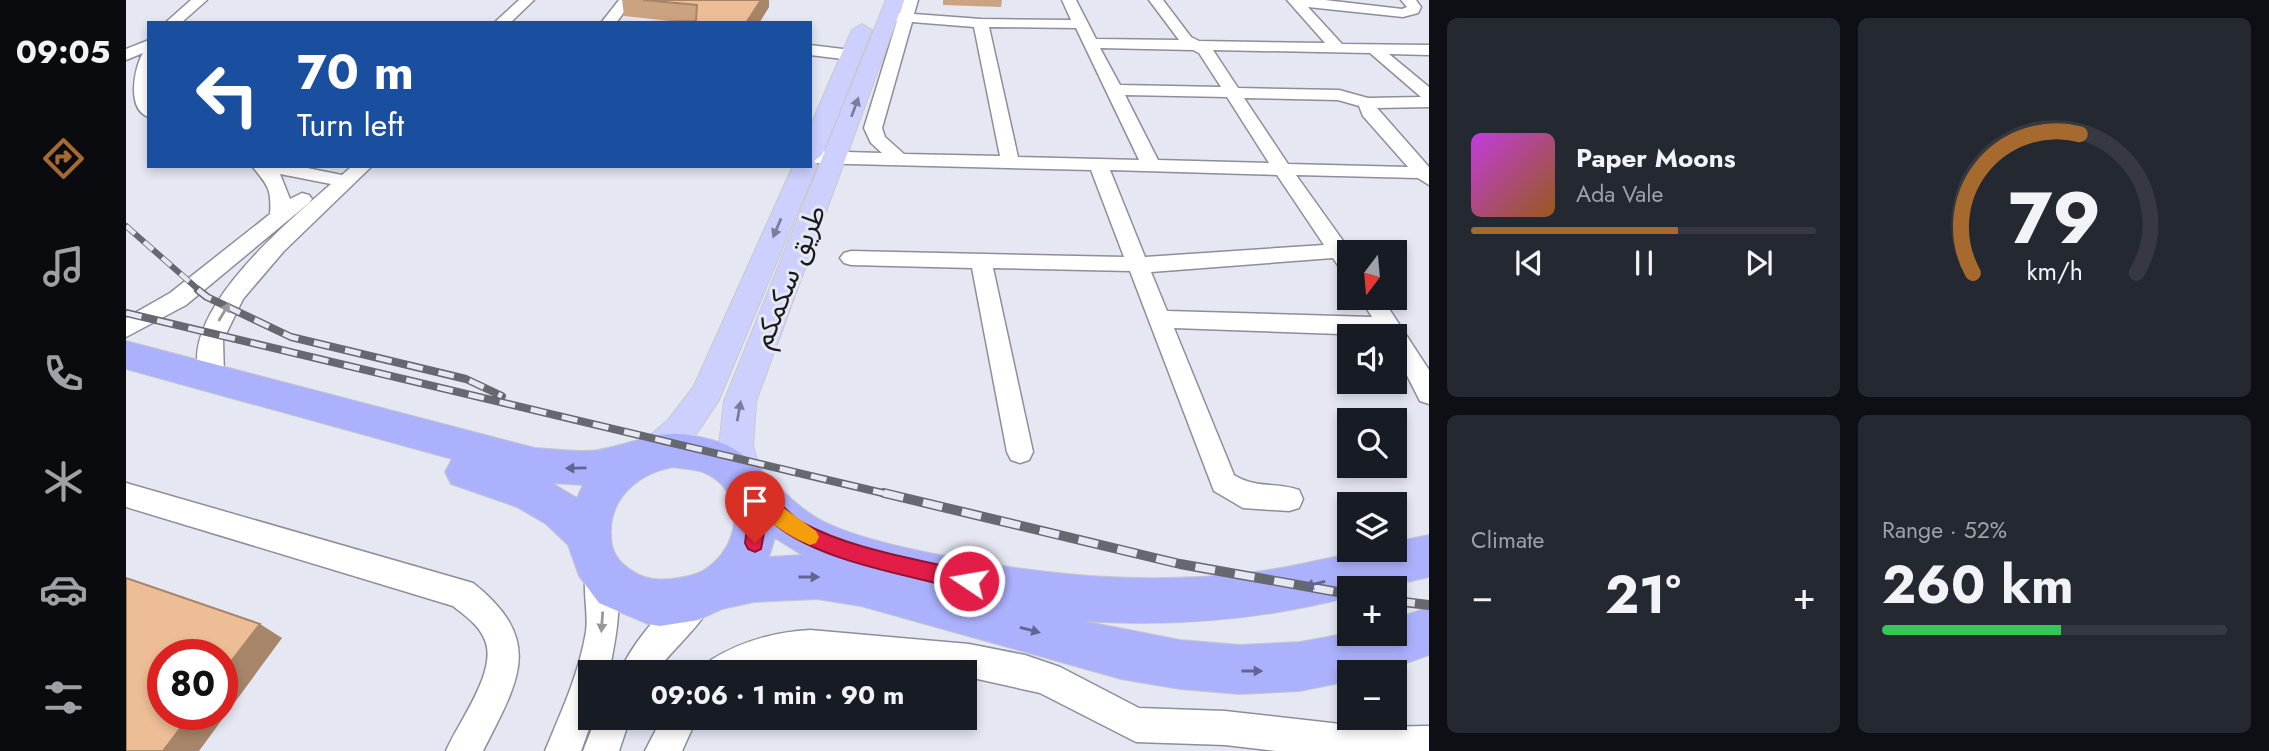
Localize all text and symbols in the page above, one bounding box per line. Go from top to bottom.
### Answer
text: 09:05 [16,29,110,75]
text: 70 m [297,37,414,107]
icon: left [182,49,273,140]
one-way arrow [850,97,861,118]
text: Turn left [297,102,404,148]
icon: directions [39,134,88,183]
text: Paper Moons [1576,139,1736,177]
text: 79 [2008,166,2101,271]
text: Ada Vale [1576,177,1663,211]
street label: طريق سكمكم [742,198,837,354]
one-way arrow [771,218,782,239]
north arrow [1337,240,1407,310]
map controls [1337,240,1407,730]
icon: music [39,242,88,291]
icon: previous [1510,244,1548,282]
icon: pause [1625,244,1663,282]
icon: next [1740,244,1778,282]
text: km/h [2026,253,2083,289]
one-way arrow [217,302,230,322]
button: sound [1337,324,1407,394]
icon: phone [39,349,88,398]
one-way arrow [734,400,745,422]
button: search [1337,408,1407,478]
icon: climate [39,457,88,506]
one-way arrow [565,462,587,474]
pin [725,471,785,543]
icon: arrive [736,482,774,520]
button: layers [1337,492,1407,562]
text: Range · 52% [1882,513,2007,547]
text: Climate [1471,523,1544,557]
position arrow [932,544,1006,618]
text: 260 km [1882,547,2074,623]
text: 21° [1605,557,1681,633]
icon: car [39,565,88,614]
text: − [1471,568,1493,623]
text: + [1793,568,1816,623]
one-way arrow [798,571,820,583]
button: + [1337,576,1407,646]
one-way arrow [1304,578,1326,589]
one-way arrow [596,611,607,633]
one-way arrow [1019,625,1041,636]
speed limit sign: 80 [147,639,238,730]
button: − [1337,660,1407,730]
one-way arrow [1242,665,1264,677]
icon: filters [39,673,88,722]
text: 09:06 · 1 min · 90 m [651,676,904,714]

